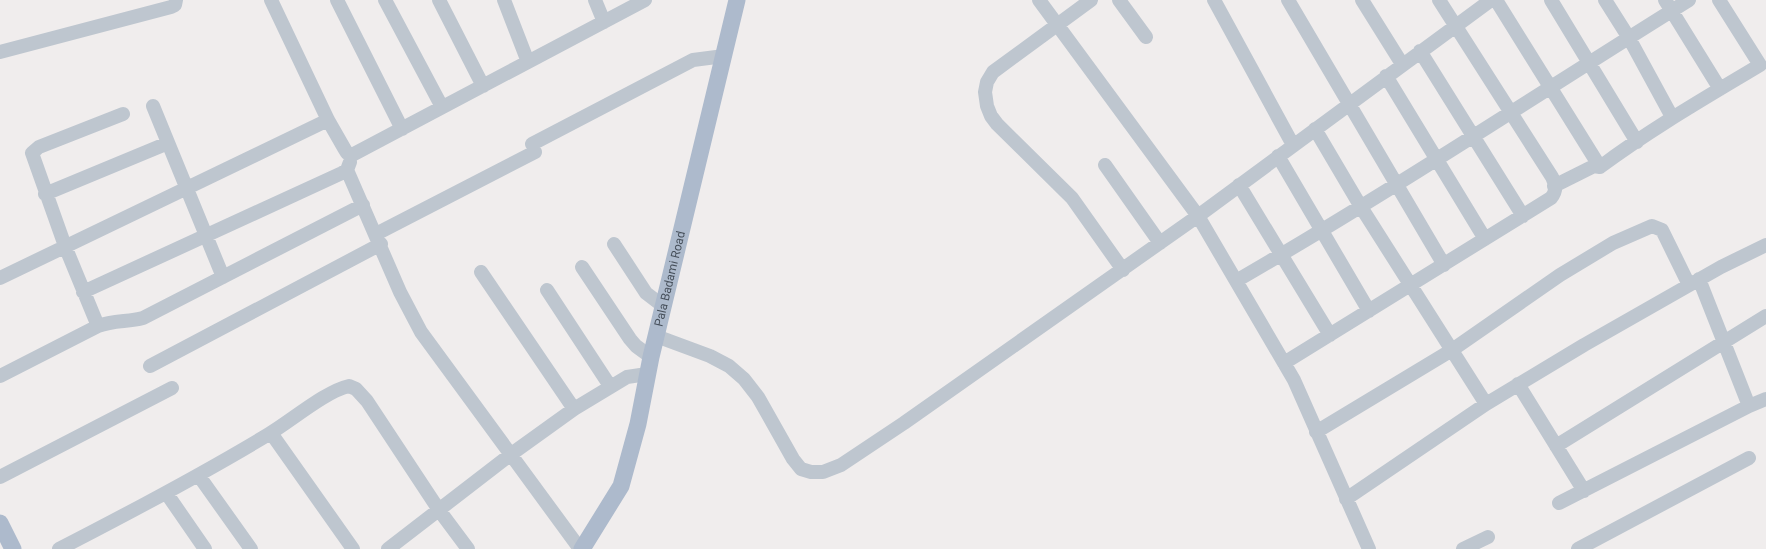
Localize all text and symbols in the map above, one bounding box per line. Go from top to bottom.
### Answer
street label: Pala Badami Road [652,230,688,328]

